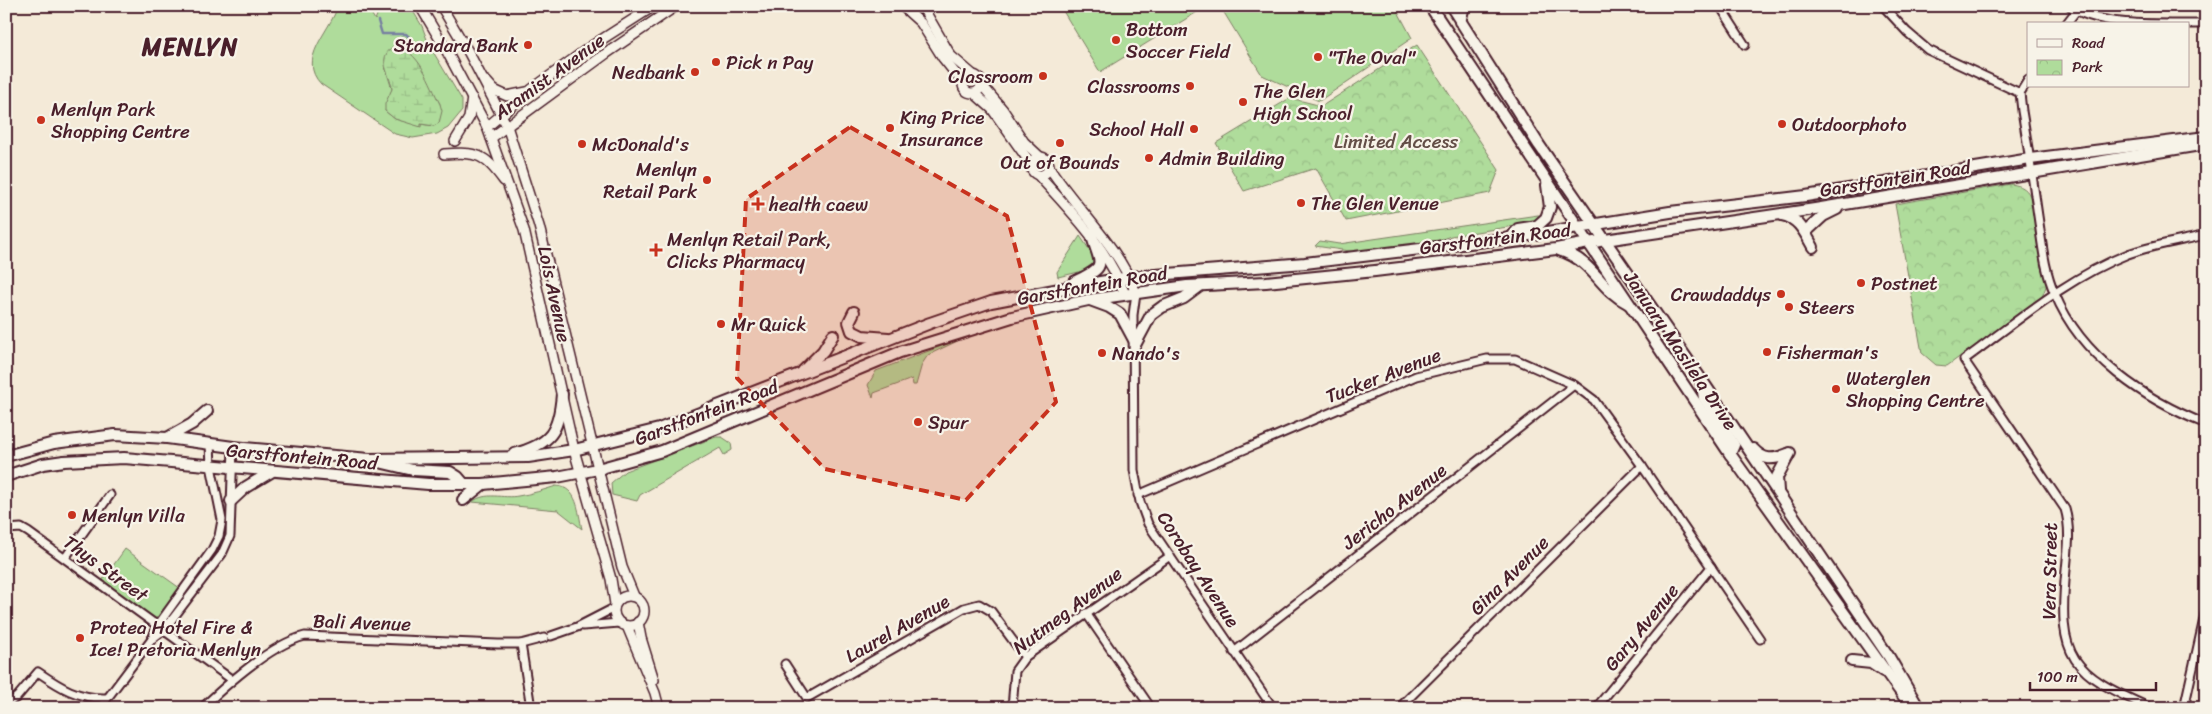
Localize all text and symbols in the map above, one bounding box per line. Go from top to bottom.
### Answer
place label: Bottom Soccer Field [1126,13,1231,68]
legend [2027,22,2190,88]
street label: Aramist Avenue [486,24,612,129]
district label: MENLYN [141,26,238,68]
place label: Standard Bank [394,29,519,62]
text: Road [2072,30,2105,56]
marker: Bottom Soccer Field [1110,34,1122,46]
marker: Standard Bank [522,39,534,51]
place label: "The Oval" [1328,41,1416,74]
place label: Pick n Pay [726,46,814,79]
marker: "The Oval" [1312,51,1324,63]
text: Park [2072,54,2103,80]
place label: Nedbank [612,56,686,89]
marker: Pick n Pay [710,56,722,68]
place label: Classroom [948,60,1033,93]
marker: Nedbank [689,66,701,78]
marker: Classroom [1037,70,1049,82]
place label: Classrooms [1087,70,1180,103]
place label: The Glen High School [1253,75,1353,130]
marker: Classrooms [1184,80,1196,92]
place label: Menlyn Park Shopping Centre [51,93,190,148]
marker: The Glen High School [1237,96,1249,108]
place label: King Price Insurance [899,101,984,156]
place label: Outdoorphoto [1792,108,1907,141]
place label: School Hall [1089,113,1185,146]
marker: Menlyn Park Shopping Centre [35,114,47,126]
marker: Outdoorphoto [1776,118,1788,130]
marker: King Price Insurance [884,122,896,134]
marker: School Hall [1188,123,1200,135]
park label: Limited Access [1334,125,1458,158]
place label: McDonald's [592,128,689,161]
marker: Out of Bounds [1054,137,1066,149]
marker: McDonald's [576,138,588,150]
place label: Admin Building [1158,142,1285,175]
place label: Out of Bounds [1000,146,1120,179]
street label: Garstfontein Road [1818,150,1974,207]
marker: Admin Building [1143,152,1155,164]
place label: Menlyn Retail Park [603,153,698,208]
marker: Menlyn Retail Park [701,174,713,186]
place label: The Glen Venue [1311,187,1439,220]
place label: health caew [768,188,868,221]
marker: health caew [751,197,765,211]
marker: The Glen Venue [1295,197,1307,209]
street label: Garstfontein Road [1418,213,1573,264]
place label: Menlyn Retail Park, Clicks Pharmacy [667,223,832,278]
street label: Lois Avenue [528,243,581,346]
marker: Menlyn Retail Park, Clicks Pharmacy [649,243,663,257]
street label: Garstfontein Road [1014,256,1171,315]
street label: January Masilela Drive [1614,263,1746,437]
place label: Postnet [1871,267,1938,300]
marker: Postnet [1855,277,1867,289]
place label: Crawdaddys [1671,278,1771,311]
marker: Crawdaddys [1775,288,1787,300]
place label: Steers [1799,291,1855,324]
marker: Steers [1783,301,1795,313]
place label: Mr Quick [731,308,807,341]
marker: Mr Quick [715,318,727,330]
place label: Fisherman's [1777,336,1878,369]
place label: Nando's [1112,337,1180,370]
street label: Tucker Avenue [1320,338,1446,413]
marker: Fisherman's [1761,346,1773,358]
marker: Nando's [1096,347,1108,359]
place label: Waterglen Shopping Centre [1846,362,1985,417]
street label: Garstfontein Road [629,370,784,455]
marker: Waterglen Shopping Centre [1830,383,1842,395]
place label: Spur [928,406,969,439]
marker: Spur [912,416,924,428]
street label: Garstfontein Road [225,433,380,480]
street label: Jericho Avenue [1334,455,1454,559]
place label: Menlyn Villa [82,499,185,532]
street label: Corobay Avenue [1148,504,1249,634]
marker: Menlyn Villa [66,509,78,521]
street label: Vera Street [2032,522,2067,620]
street label: Thys Street [56,526,156,611]
street label: Gina Avenue [1461,527,1557,623]
street label: Nutmeg Avenue [1005,558,1130,663]
street label: Gary Avenue [1595,576,1687,679]
street label: Laurel Avenue [839,585,956,672]
street label: Bali Avenue [313,604,412,641]
place label: Protea Hotel Fire & Ice! Pretoria Menlyn [89,611,261,666]
marker: Protea Hotel Fire & Ice! Pretoria Menlyn [74,632,86,644]
scale bar [2030,659,2156,691]
text: 100 m [2037,664,2078,690]

